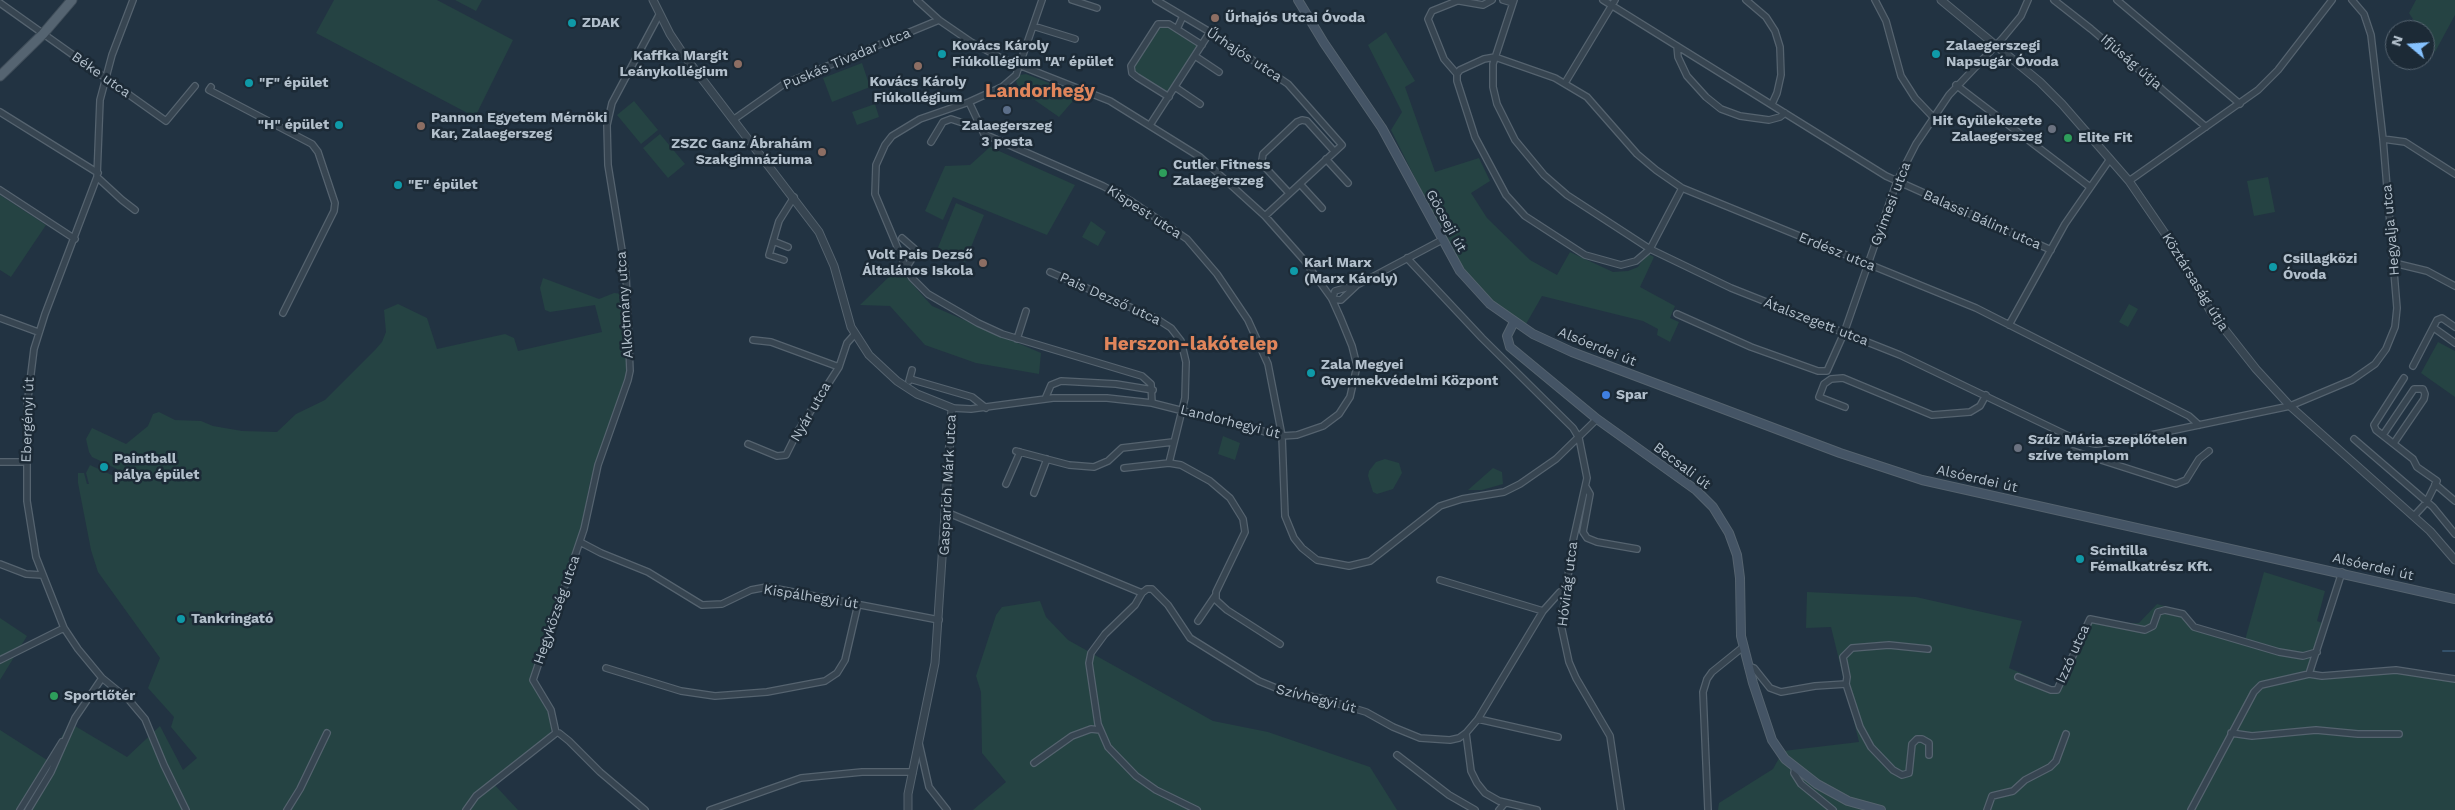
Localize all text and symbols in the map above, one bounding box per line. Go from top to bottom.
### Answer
place label: Űrhajós Utcai Óvoda [1225,10,1365,26]
marker: Űrhajós Utcai Óvoda [1209,12,1221,24]
place label: ZDAK [582,15,620,31]
marker: ZDAK [566,17,578,29]
north arrow [2385,20,2435,70]
street label: Űrhajós utca [1203,24,1285,86]
street label: Puskás Tivadar utca [781,25,913,93]
street label: Ifjúság útja [2097,31,2165,93]
text: N [2387,33,2406,48]
place label: Kovács Károly Fiúkollégium "A" épület [952,38,1113,70]
place label: Zalaegerszegi Napsugár Óvoda [1946,38,2059,70]
place label: Kaffka Margit Leánykollégium [619,48,728,80]
marker: Kovács Károly Fiúkollégium "A" épület [936,48,948,60]
marker: Zalaegerszegi Napsugár Óvoda [1930,48,1942,60]
street label: Béke utca [68,49,134,101]
marker: Kaffka Margit Leánykollégium [732,58,744,70]
marker: Kovács Károly Fiúkollégium [912,60,924,72]
place label: Kovács Károly Fiúkollégium [870,74,966,106]
place label: "F" épület [259,75,328,91]
marker: "F" épület [243,77,255,89]
district label: Landorhegy [985,80,1095,102]
marker: Zalaegerszeg 3 posta [1001,104,1013,116]
place label: Pannon Egyetem Mérnöki Kar, Zalaegerszeg [431,110,607,142]
place label: Hit Gyülekezete Zalaegerszeg [1932,113,2042,146]
place label: "H" épület [258,117,329,133]
place label: Zalaegerszeg 3 posta [962,118,1052,150]
marker: "H" épület [333,119,345,131]
marker: Pannon Egyetem Mérnöki Kar, Zalaegerszeg [415,120,427,132]
marker: Hit Gyülekezete Zalaegerszeg [2046,123,2058,135]
place label: Elite Fit [2078,130,2132,146]
marker: Elite Fit [2062,132,2074,144]
place label: ZSZC Ganz Ábrahám Szakgimnáziuma [671,136,812,168]
marker: ZSZC Ganz Ábrahám Szakgimnáziuma [816,146,828,158]
place label: Cutler Fitness Zalaegerszeg [1173,157,1270,190]
street label: Gyimesi utca [1867,160,1915,248]
marker: Cutler Fitness Zalaegerszeg [1157,167,1169,179]
place label: "E" épület [408,177,478,193]
marker: "E" épület [392,179,404,191]
street label: Kispest utca [1104,182,1184,242]
street label: Hegyalja utca [2379,184,2403,276]
street label: Balassi Bálint utca [1921,186,2043,254]
street label: Göcseji út [1422,187,1470,255]
street label: Erdész utca [1796,229,1878,275]
street label: Köztársaság útja [2158,230,2232,334]
place label: Volt Pais Dezső Általános Iskola [862,247,973,280]
street label: Alkotmány utca [613,251,637,359]
place label: Csillagközi Óvoda [2283,251,2357,284]
place label: Karl Marx (Marx Károly) [1304,255,1398,288]
marker: Volt Pais Dezső Általános Iskola [977,257,989,269]
marker: Csillagközi Óvoda [2267,261,2279,273]
marker: Karl Marx (Marx Károly) [1288,265,1300,277]
street label: Pais Dezső utca [1057,269,1163,329]
street label: Átalszegett utca [1761,294,1871,350]
street label: Alsóerdei út [1556,324,1638,370]
district label: Herszon-lakótelep [1104,333,1278,355]
place label: Zala Megyei Gyermekvédelmi Központ [1321,357,1498,390]
marker: Zala Megyei Gyermekvédelmi Központ [1305,367,1317,379]
street label: Ebergényi út [18,377,38,463]
street label: Nyár utca [787,379,835,445]
place label: Spar [1616,387,1648,403]
marker: Spar [1600,389,1612,401]
street label: Landorhegyi út [1178,401,1282,443]
street label: Gasparich Márk utca [936,414,960,556]
place label: Szűz Mária szeplőtelen szíve templom [2028,432,2187,464]
street label: Becsali út [1650,439,1714,493]
marker: Szűz Mária szeplőtelen szíve templom [2012,442,2024,454]
place label: Paintball pálya épület [114,451,199,484]
marker: Paintball pálya épület [98,461,110,473]
street label: Alsóerdei út [1935,462,2019,496]
street label: Hóvirág utca [1554,541,1582,627]
place label: Scintilla Fémalkatrész Kft. [2090,543,2212,576]
street label: Alsóerdei út [2331,550,2415,584]
street label: Hegyközség utca [530,553,584,667]
marker: Scintilla Fémalkatrész Kft. [2074,553,2086,565]
street label: Kispálhegyi út [762,581,860,613]
place label: Tankringató [191,611,273,627]
marker: Tankringató [175,613,187,625]
street label: Izzó utca [2053,622,2093,686]
street label: Szívhegyi út [1274,681,1358,717]
place label: Sportlőtér [64,688,135,704]
marker: Sportlőtér [48,690,60,702]

